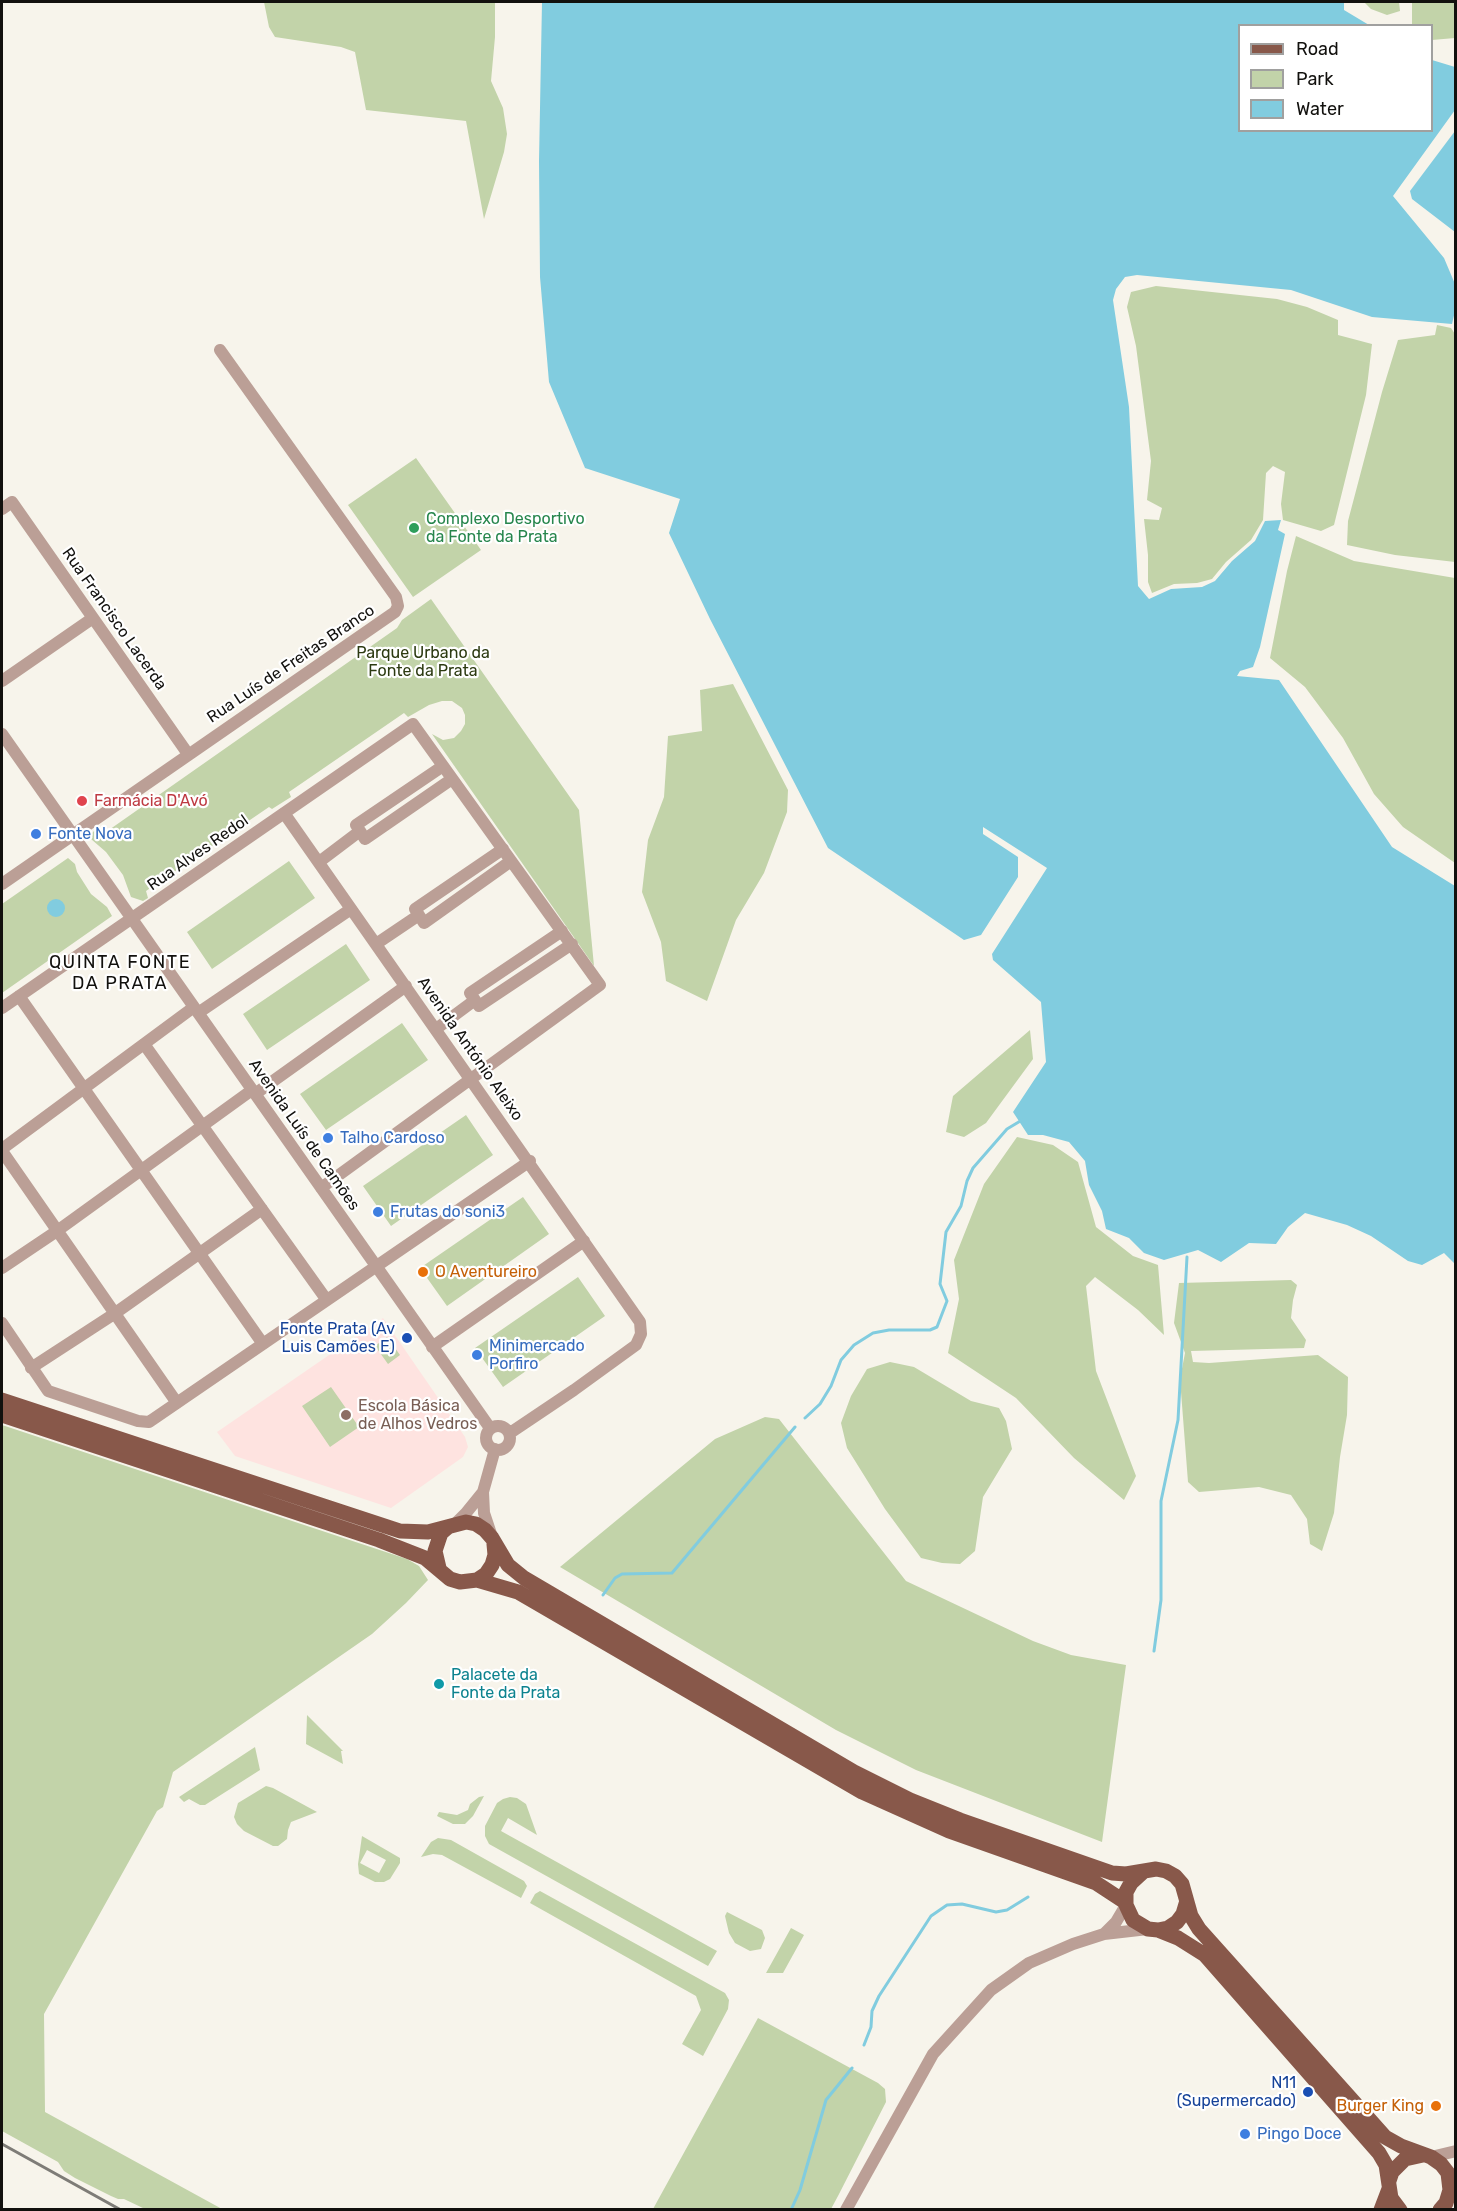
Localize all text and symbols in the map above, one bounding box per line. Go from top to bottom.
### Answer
legend [1238,24,1433,132]
text: Road [1296,38,1339,60]
text: Park [1296,68,1333,90]
text: Water [1296,98,1344,120]
place label: Complexo Desportivo da Fonte da Prata [426,509,585,547]
marker: Complexo Desportivo da Fonte da Prata [407,521,421,535]
street label: Rua Francisco Lacerda [58,544,170,694]
street label: Rua Luís de Freitas Branco [204,601,378,727]
park label: Parque Urbano da Fonte da Prata [356,643,490,681]
place label: Farmácia D'Avó [94,791,208,811]
marker: Farmácia D'Avó [75,794,89,808]
street label: Rua Alves Redol [144,811,252,895]
place label: Fonte Nova [48,824,132,844]
marker: Fonte Nova [29,827,43,841]
district label: QUINTA FONTE DA PRATA [49,952,191,994]
street label: Avenida António Aleixo [413,973,527,1125]
street label: Avenida Luís de Camões [244,1056,364,1214]
place label: Talho Cardoso [340,1128,445,1148]
marker: Talho Cardoso [321,1131,335,1145]
place label: Frutas do soni3 [390,1202,505,1222]
marker: Frutas do soni3 [371,1205,385,1219]
place label: O Aventureiro [435,1262,537,1282]
marker: O Aventureiro [416,1265,430,1279]
place label: Fonte Prata (Av Luis Camões E) [280,1319,395,1357]
marker: Fonte Prata (Av Luis Camões E) [400,1331,414,1345]
place label: Minimercado Porfiro [489,1336,585,1374]
marker: Minimercado Porfiro [470,1348,484,1362]
place label: Escola Básica de Alhos Vedros [358,1396,477,1434]
marker: Escola Básica de Alhos Vedros [339,1408,353,1422]
place label: Palacete da Fonte da Prata [451,1665,560,1703]
marker: Palacete da Fonte da Prata [432,1677,446,1691]
place label: N11 (Supermercado) [1177,2073,1296,2111]
marker: N11 (Supermercado) [1301,2085,1315,2099]
place label: Burger King [1337,2096,1424,2116]
marker: Burger King [1429,2099,1443,2113]
place label: Pingo Doce [1257,2124,1341,2144]
marker: Pingo Doce [1238,2127,1252,2141]

